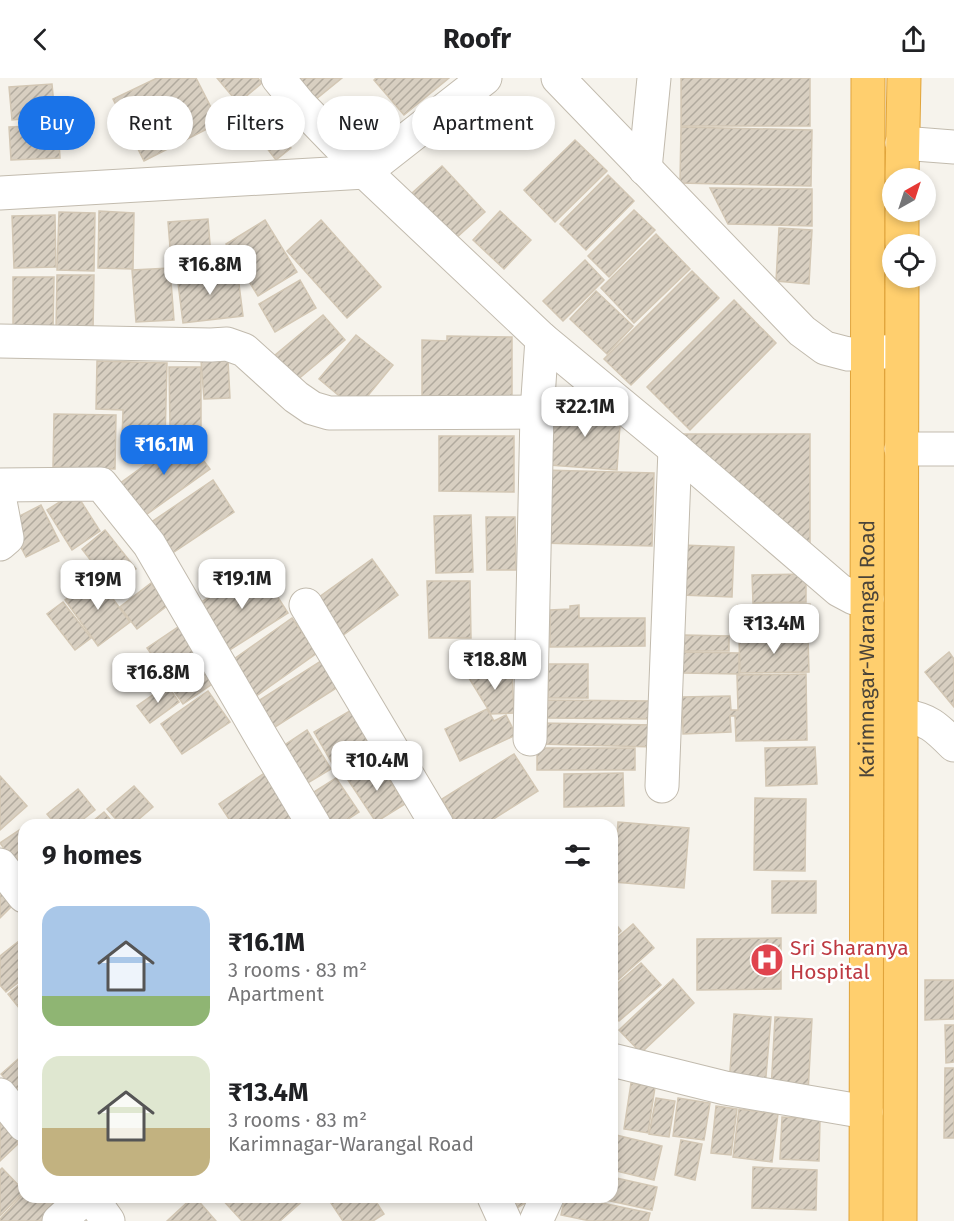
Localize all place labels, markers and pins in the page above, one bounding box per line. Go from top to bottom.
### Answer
pin: ₹16.8M [161,245,259,296]
pin: ₹22.1M [536,387,634,438]
pin: ₹16.1M [115,425,213,476]
pin: ₹19.1M [193,559,291,610]
pin: ₹19M [62,560,134,611]
pin: ₹13.4M [725,604,823,655]
pin: ₹18.8M [446,640,544,691]
pin: ₹16.8M [109,653,207,704]
pin: ₹10.4M [328,741,426,792]
place label: Sri Sharanya Hospital [790,935,909,985]
hospital icon: Sri Sharanya Hospital [749,942,785,978]

